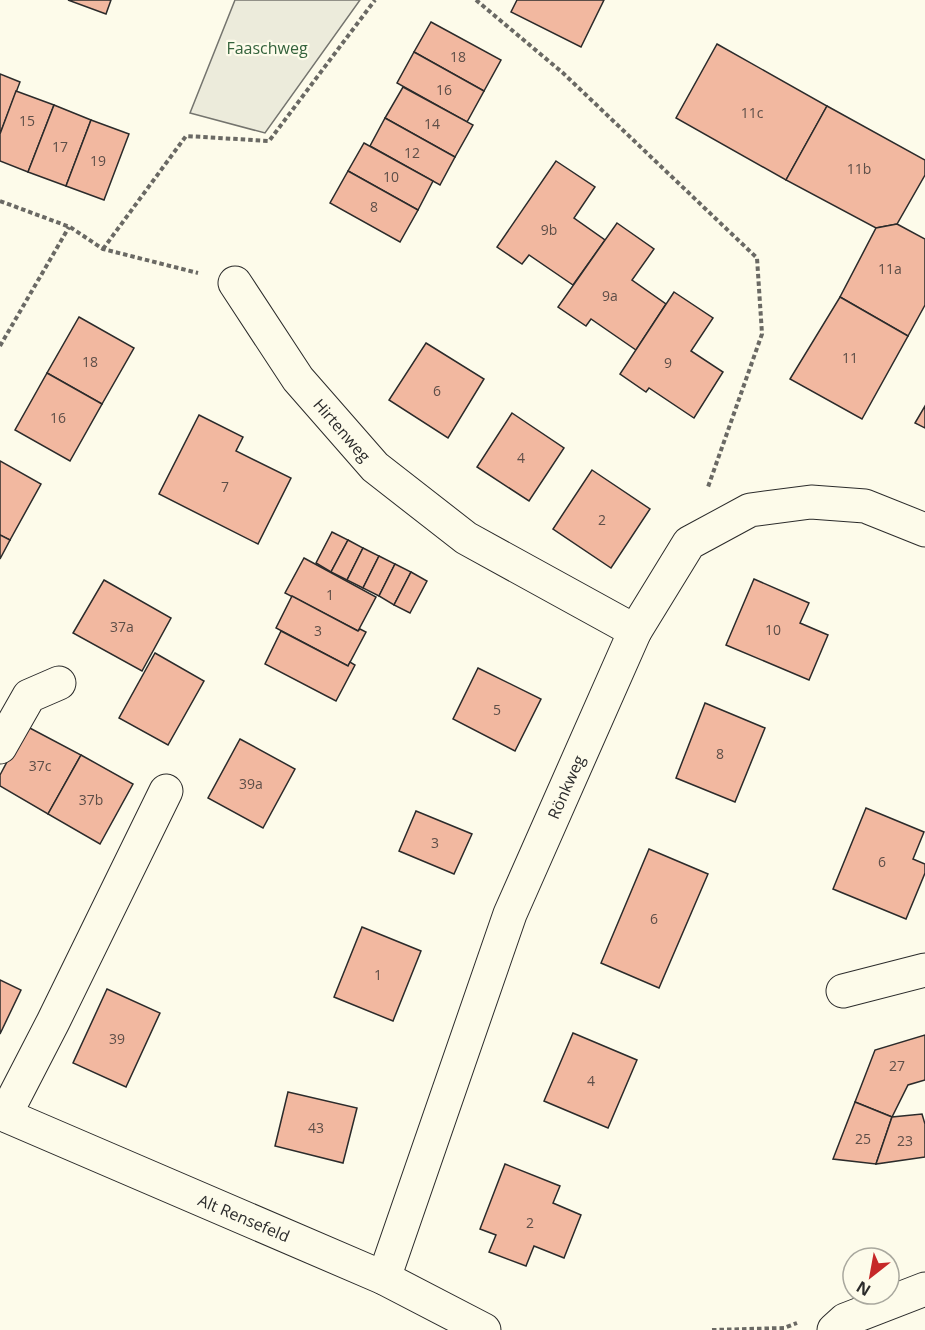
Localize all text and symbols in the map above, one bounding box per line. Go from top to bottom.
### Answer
park label: Faaschweg [226,37,308,59]
house number: 18 [450,47,466,66]
house number: 16 [436,80,452,99]
house number: 11c [741,103,764,122]
house number: 15 [19,111,35,130]
house number: 14 [424,114,440,133]
house number: 17 [52,137,68,156]
house number: 12 [404,143,420,162]
house number: 19 [90,151,106,170]
house number: 11b [847,159,871,178]
house number: 10 [383,167,399,186]
house number: 8 [370,197,378,216]
house number: 9b [541,220,557,239]
house number: 11a [878,259,902,278]
house number: 9a [602,286,618,305]
house number: 11 [842,348,858,367]
house number: 18 [82,352,98,371]
house number: 9 [664,353,672,372]
house number: 6 [433,381,441,400]
street label: Hirtenweg [308,394,376,466]
house number: 16 [50,408,66,427]
house number: 4 [517,448,525,467]
house number: 7 [221,477,229,496]
house number: 2 [598,510,606,529]
house number: 1 [326,585,334,604]
house number: 37a [110,617,134,636]
house number: 10 [765,620,781,639]
house number: 3 [314,621,322,640]
house number: 5 [493,700,501,719]
house number: 8 [716,744,724,763]
street label: Rönkweg [542,751,590,822]
house number: 37c [29,756,52,775]
house number: 39a [239,774,263,793]
house number: 37b [79,790,103,809]
house number: 3 [431,833,439,852]
house number: 6 [878,852,886,871]
house number: 6 [650,909,658,928]
house number: 1 [374,965,382,984]
house number: 39 [109,1029,125,1048]
house number: 27 [889,1056,905,1075]
house number: 4 [587,1071,595,1090]
house number: 43 [308,1118,324,1137]
house number: 25 [855,1129,871,1148]
house number: 23 [897,1131,913,1150]
street label: Alt Rensefeld [195,1189,293,1247]
house number: 2 [526,1213,534,1232]
north arrow [841,1246,901,1306]
text: N [852,1276,875,1302]

